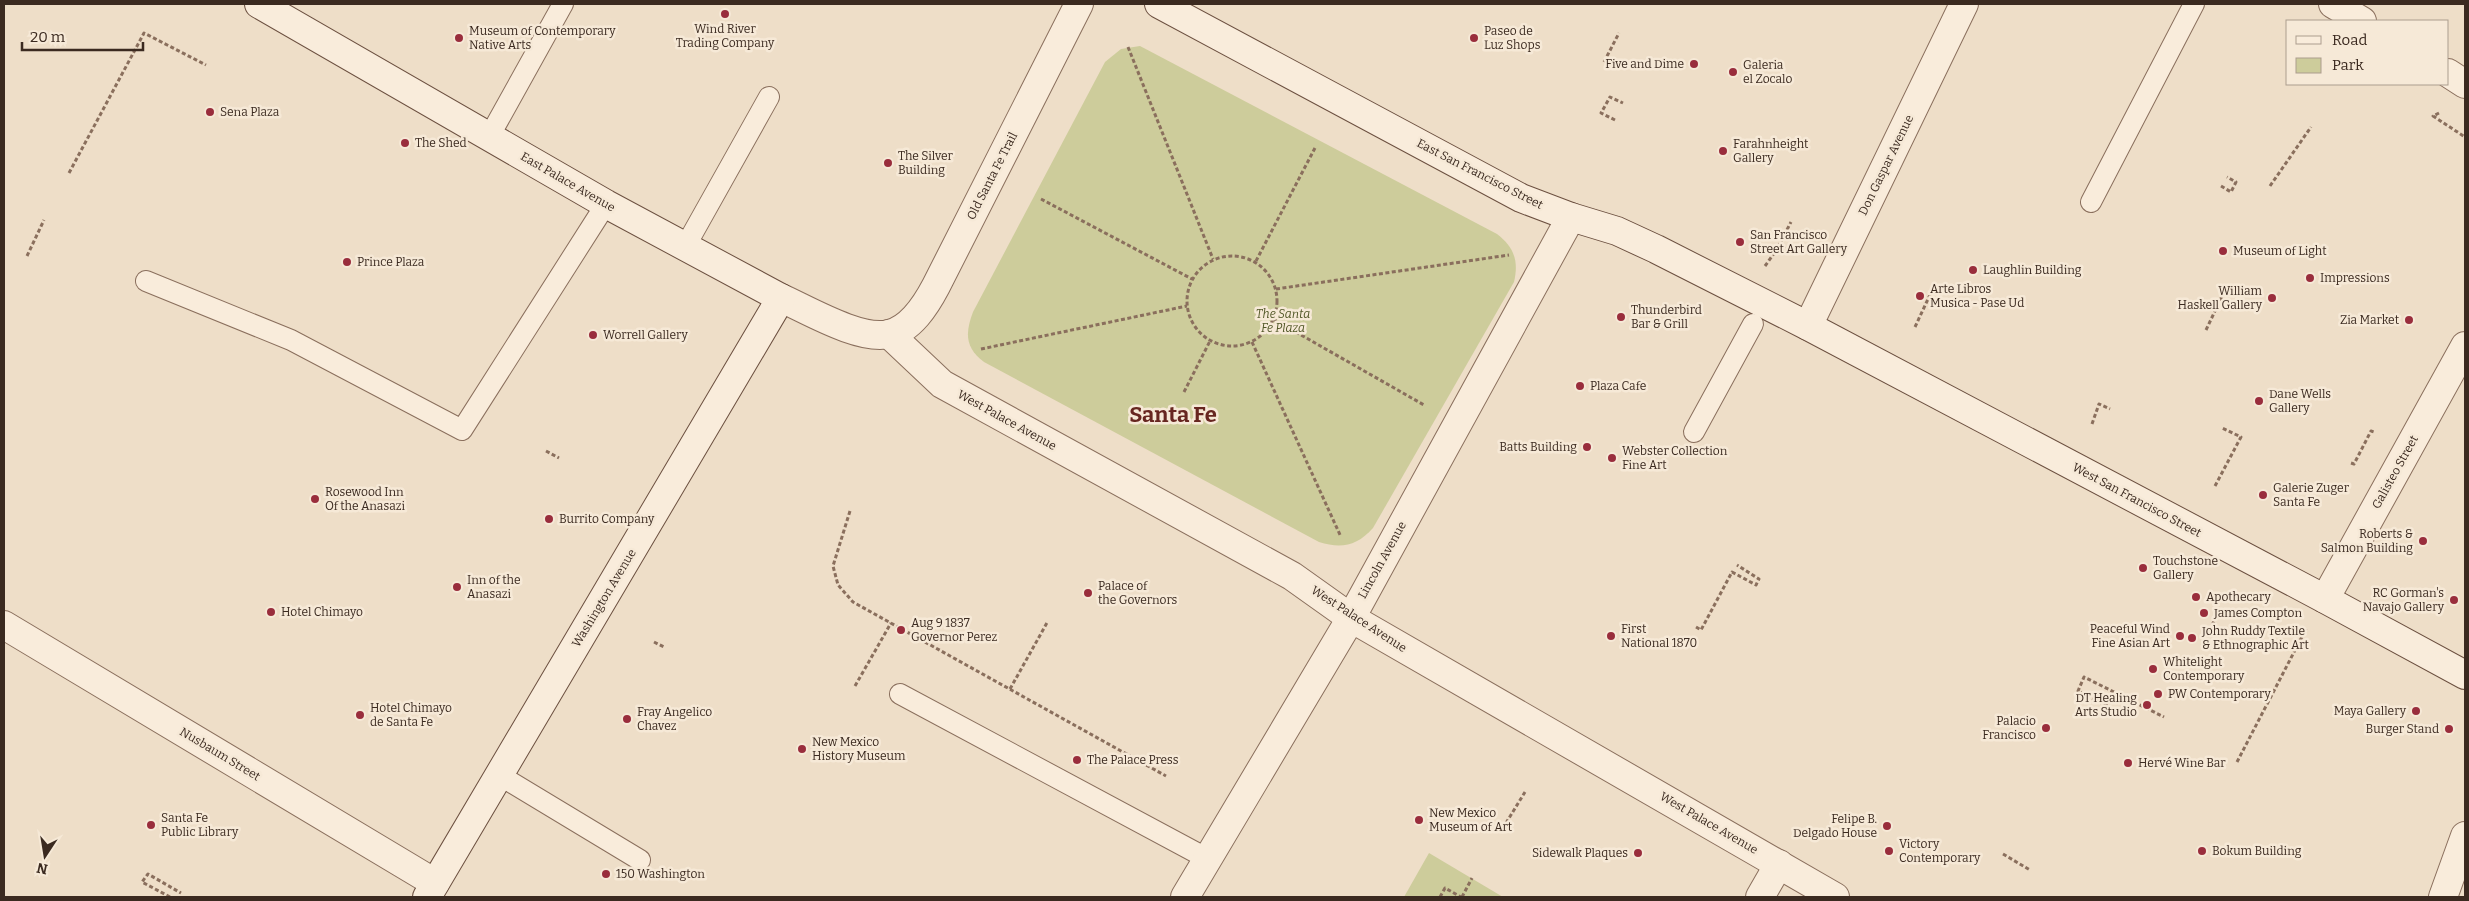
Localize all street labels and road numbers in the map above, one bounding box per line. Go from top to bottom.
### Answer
street label: Don Gaspar Avenue [1856,112,1916,218]
street label: Old Santa Fe Trail [964,129,1020,222]
street label: East San Francisco Street [1415,136,1546,212]
street label: East Palace Avenue [518,149,618,215]
street label: West Palace Avenue [955,387,1059,453]
street label: Galisteo Street [2369,432,2421,511]
street label: West San Francisco Street [2070,460,2204,540]
street label: Lincoln Avenue [1355,519,1409,601]
street label: Washington Avenue [569,546,639,650]
street label: West Palace Avenue [1309,583,1409,655]
street label: Nusbaum Street [177,724,263,784]
street label: West Palace Avenue [1658,789,1760,857]

